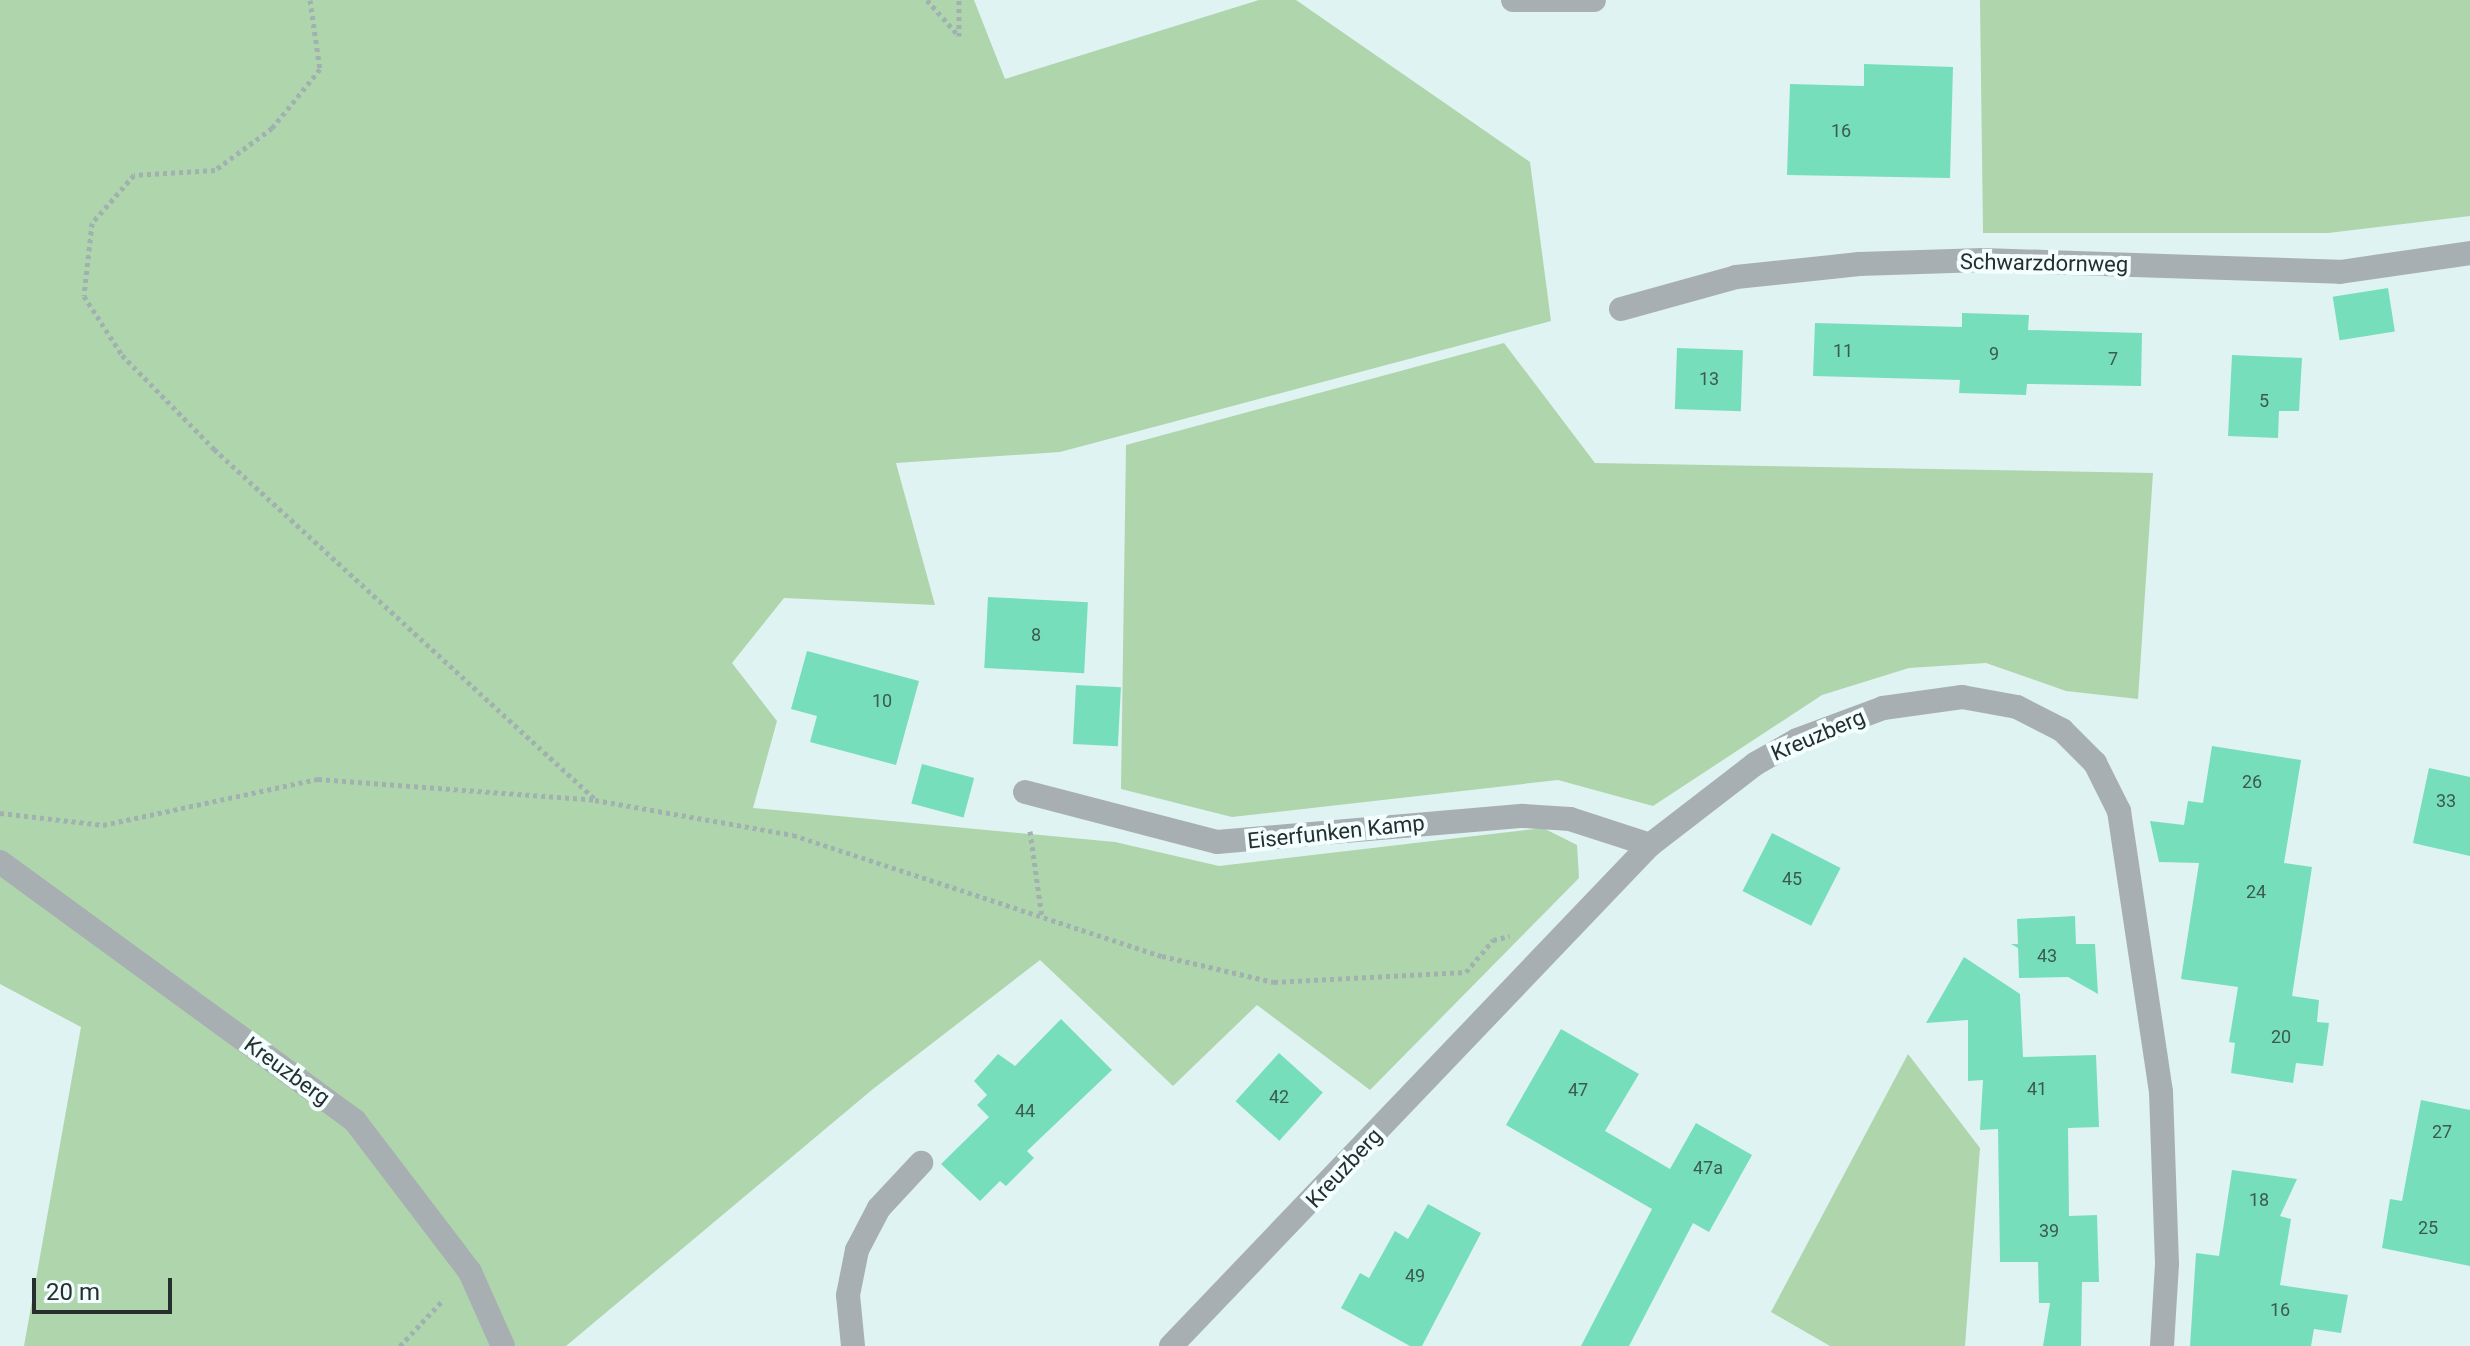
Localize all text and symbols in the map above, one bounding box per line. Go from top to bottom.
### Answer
house number: 16 [1831,120,1851,142]
street label: Schwarzdornweg [1960,248,2128,278]
house number: 11 [1833,340,1853,362]
house number: 9 [1989,343,1999,365]
house number: 7 [2108,348,2118,370]
house number: 13 [1699,368,1719,390]
house number: 5 [2259,390,2269,412]
house number: 8 [1031,624,1041,646]
house number: 10 [872,690,892,712]
street label: Kreuzberg [1767,703,1869,767]
house number: 26 [2242,771,2262,793]
house number: 33 [2436,790,2456,812]
street label: Eiserfunken Kamp [1246,810,1426,854]
house number: 45 [1782,868,1802,890]
house number: 24 [2246,881,2266,903]
house number: 43 [2037,945,2057,967]
house number: 20 [2271,1026,2291,1048]
street label: Kreuzberg [239,1031,335,1111]
house number: 41 [2027,1078,2047,1100]
house number: 47 [1568,1079,1588,1101]
house number: 42 [1269,1086,1289,1108]
house number: 44 [1015,1100,1035,1122]
house number: 27 [2432,1121,2452,1143]
street label: Kreuzberg [1300,1123,1388,1213]
house number: 47a [1693,1157,1723,1179]
house number: 18 [2249,1189,2269,1211]
house number: 25 [2418,1217,2438,1239]
house number: 39 [2039,1220,2059,1242]
scale bar [36,1262,176,1312]
house number: 49 [1405,1265,1425,1287]
text: 20 m [46,1278,100,1306]
house number: 16 [2270,1299,2290,1321]

